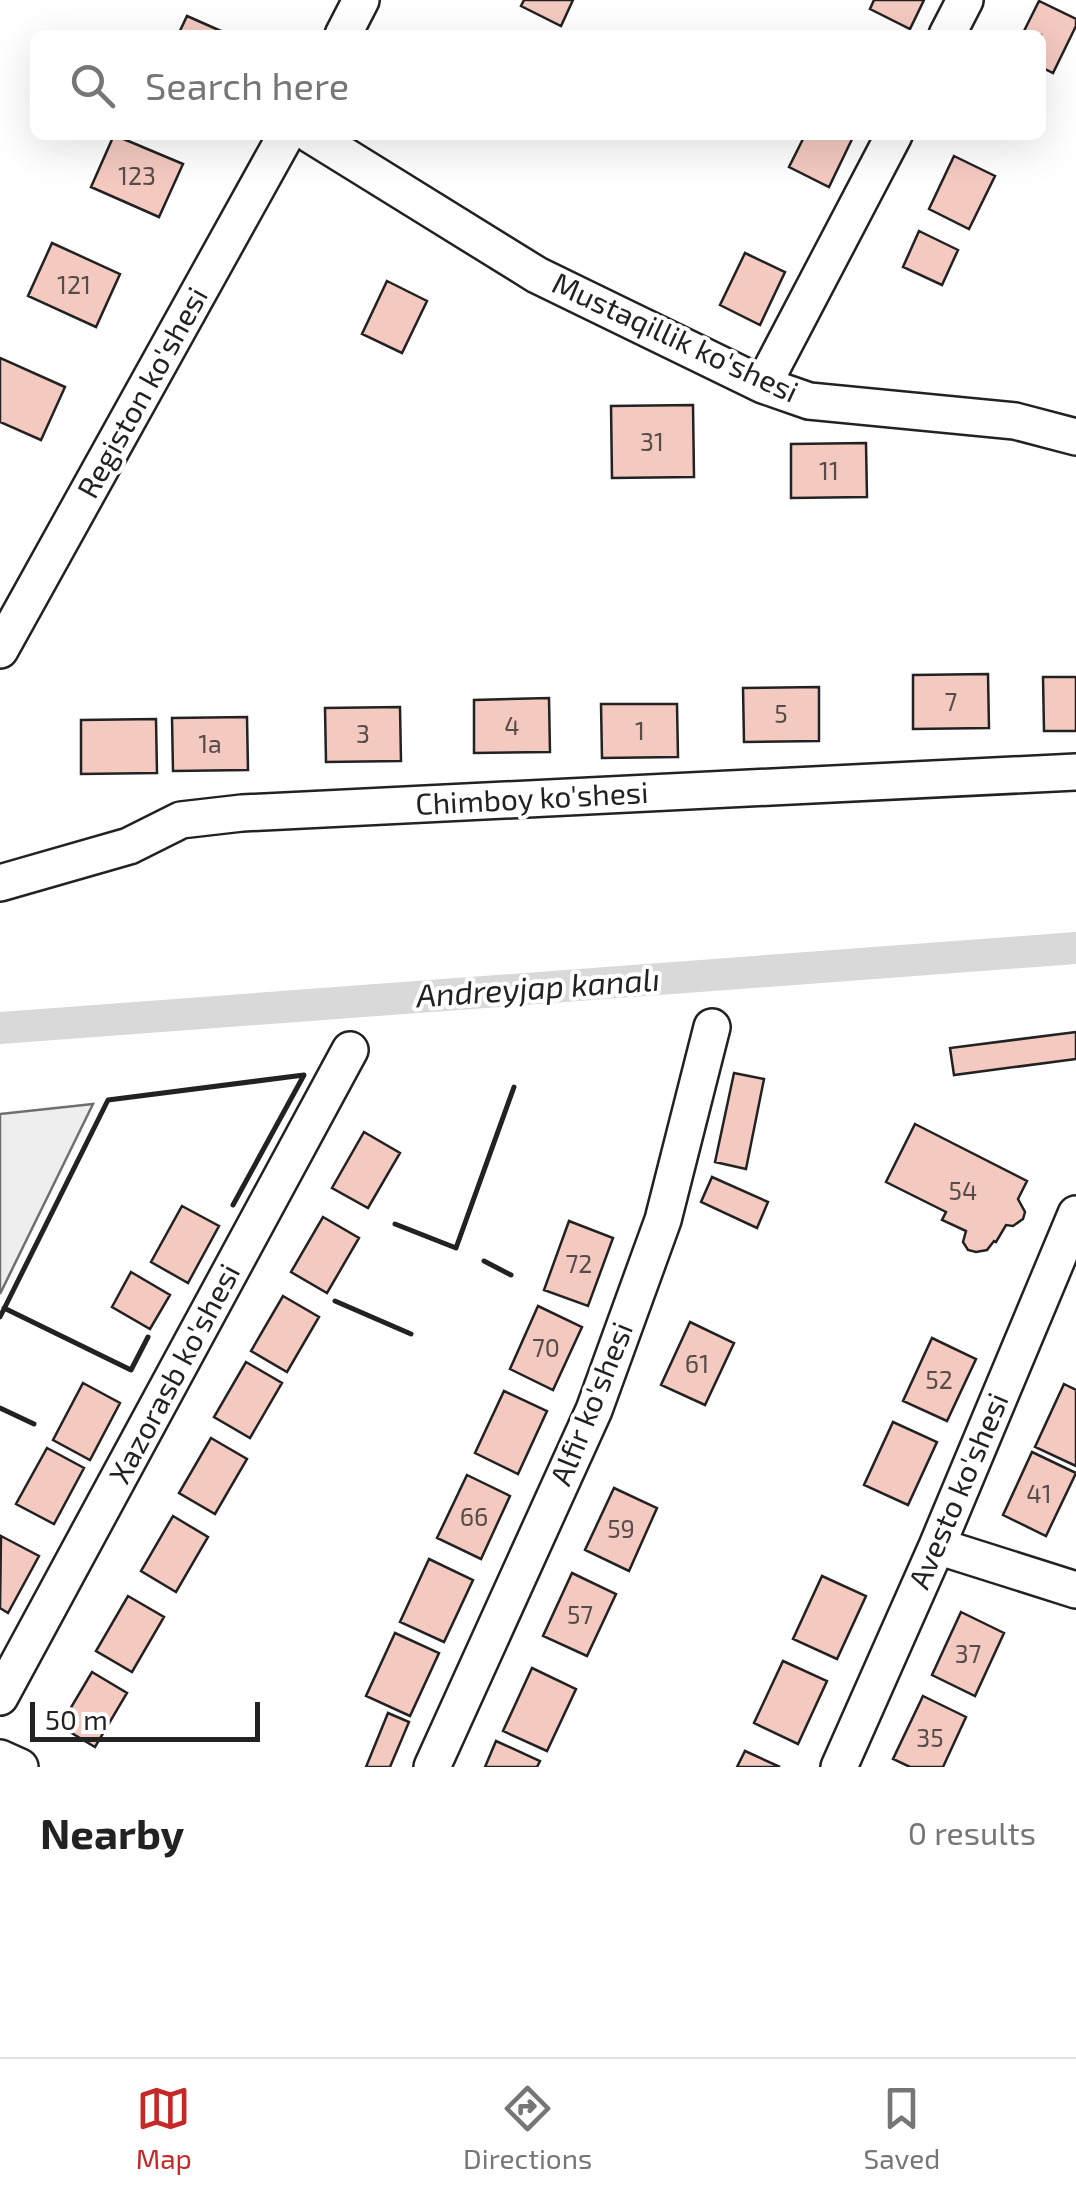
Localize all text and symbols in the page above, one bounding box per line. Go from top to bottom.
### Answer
search box [30,30,1046,140]
icon: search [65,58,120,113]
text: Search here [145,62,349,108]
house number: 123 [118,160,156,190]
street label: Mustaqillik ko'shesi [547,263,804,409]
house number: 121 [57,269,91,299]
street label: Registon ko'shesi [68,280,214,504]
house number: 31 [640,426,664,456]
house number: 11 [819,455,839,485]
house number: 7 [945,686,958,716]
house number: 5 [774,698,788,728]
house number: 4 [504,710,520,740]
house number: 1 [635,715,645,745]
house number: 3 [356,718,370,748]
house number: 1a [198,728,222,758]
street label: Chimboy ko'shesi [415,773,649,821]
water label: Andreyjap kanalı [414,959,661,1015]
house number: 54 [949,1175,977,1205]
house number: 72 [566,1248,592,1278]
street label: Xazorasb ko'shesi [100,1257,246,1489]
street label: Alfir ko'shesi [541,1316,639,1490]
house number: 70 [532,1332,560,1362]
house number: 61 [685,1348,709,1378]
house number: 52 [925,1364,953,1394]
street label: Avesto ko'shesi [900,1387,1015,1594]
house number: 41 [1026,1478,1052,1508]
house number: 66 [460,1501,488,1531]
house number: 59 [607,1513,635,1543]
house number: 57 [567,1599,593,1629]
house number: 37 [955,1638,982,1668]
scale bar [30,1697,260,1742]
text: 50 m [45,1702,108,1736]
house number: 35 [916,1722,944,1752]
text: Nearby [40,1807,184,1857]
text: 0 results [908,1813,1036,1851]
tab: Map [136,2081,192,2175]
tab: Directions [463,2081,592,2175]
tab: Saved [864,2081,940,2175]

